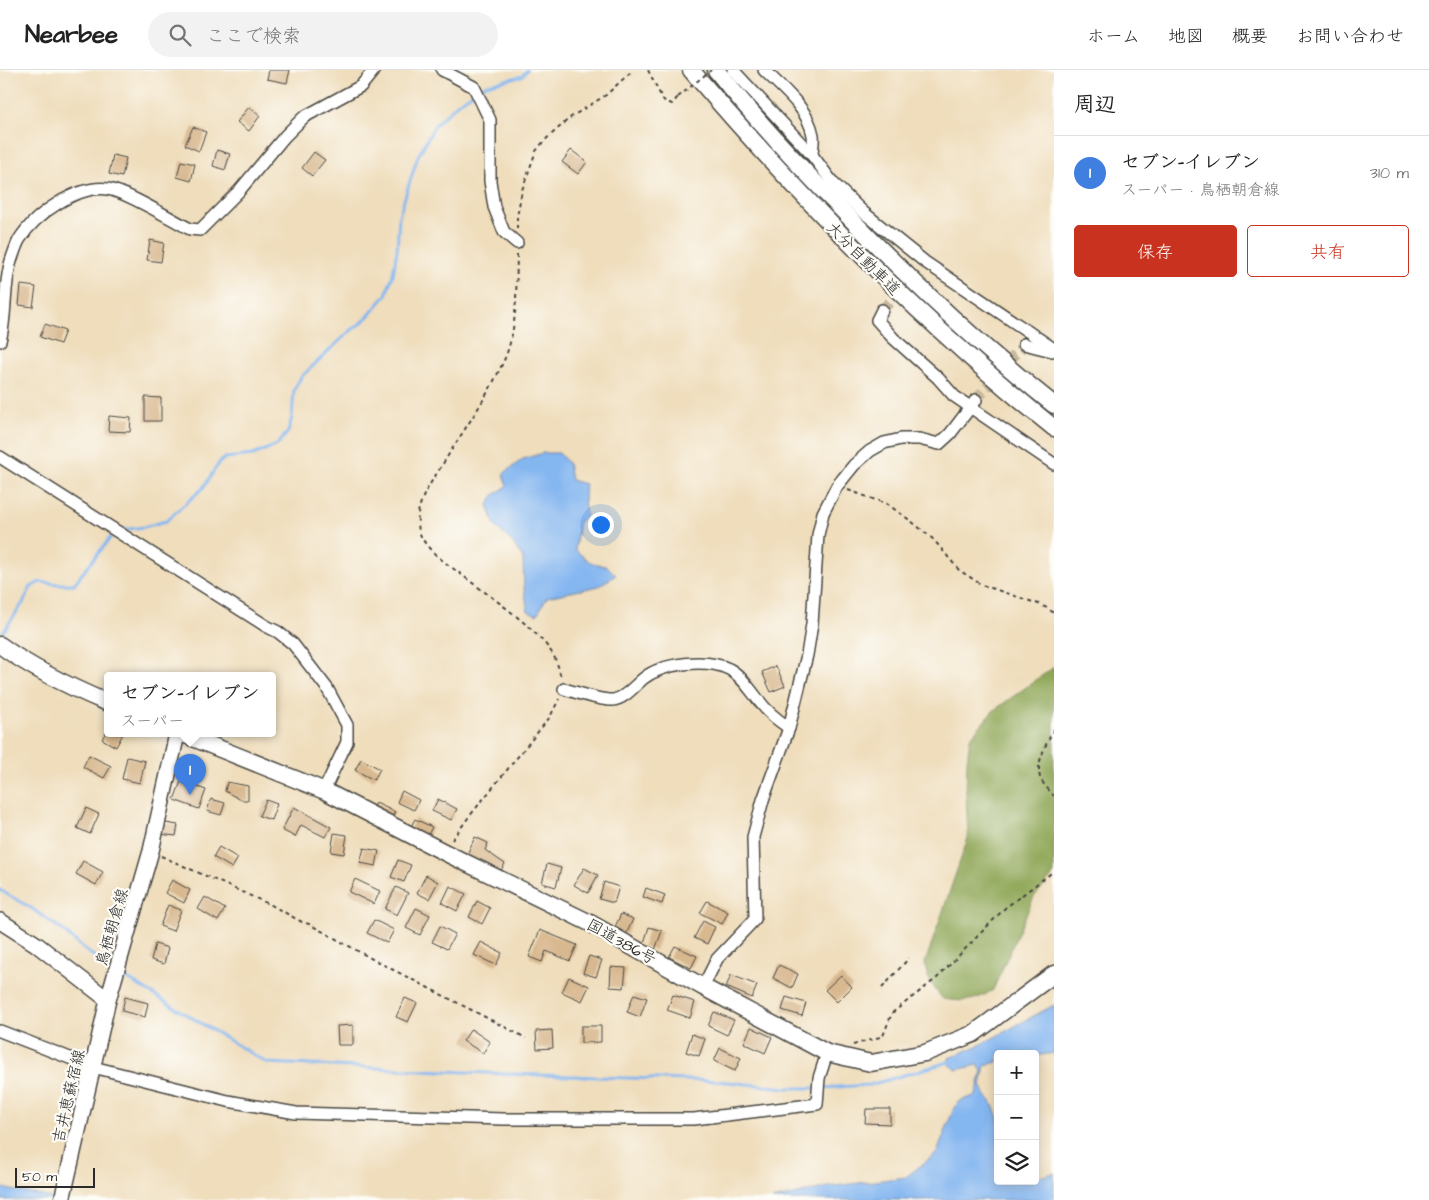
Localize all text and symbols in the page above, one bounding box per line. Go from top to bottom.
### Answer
search box [148,12,498,57]
text: Nearbee [25,18,118,52]
icon: search [166,21,194,49]
text: ここで検索 [206,23,301,50]
text: ホーム [1087,24,1140,49]
text: 地図 [1168,24,1204,49]
text: 概要 [1232,24,1268,49]
text: お問い合わせ [1296,24,1404,49]
text: 周辺 [1074,90,1116,119]
text: セブン-イレブン [1121,149,1260,176]
text: 1 [1089,162,1091,184]
text: 310 m [1370,162,1409,184]
text: スーパー · 鳥栖朝倉線 [1121,179,1279,201]
street label: 大分自動車道 [822,217,905,300]
button: 保存 [1074,225,1237,277]
button: 共有 [1247,225,1409,277]
your location [588,512,614,538]
popup [104,672,276,737]
text: セブン-イレブン [121,680,259,707]
text: スーパー [121,710,184,732]
pin: 1 [174,754,206,795]
street label: 鳥栖朝倉線 [90,886,134,969]
street label: 国道386号 [583,914,660,970]
street label: 吉井恵蘇宿線 [47,1047,90,1145]
map controls [994,1050,1039,1185]
button: + [994,1050,1039,1095]
button: − [994,1095,1039,1140]
button: layers [994,1140,1039,1185]
scale bar [15,1165,95,1188]
text: 50 m [22,1167,57,1187]

